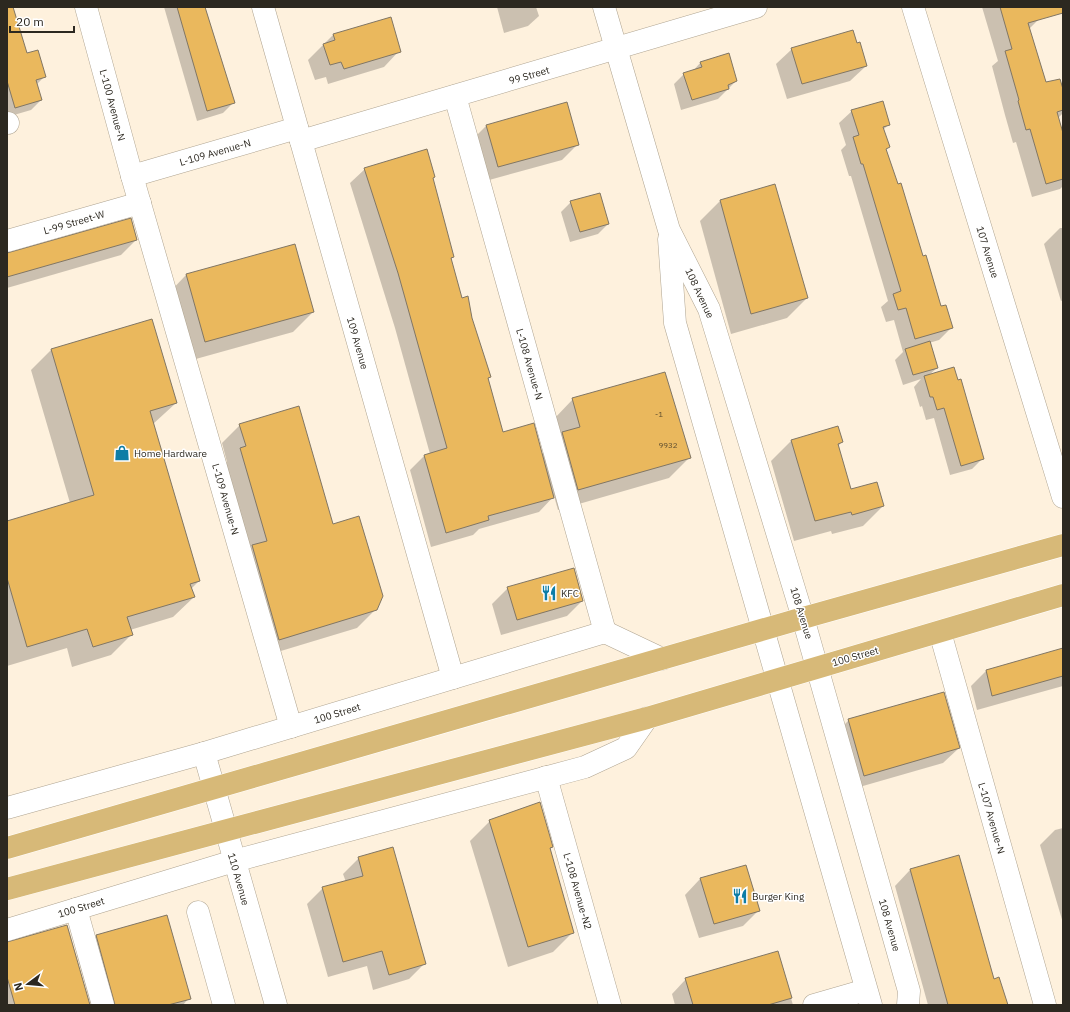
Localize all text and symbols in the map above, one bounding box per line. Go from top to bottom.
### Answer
scale bar [10,8,74,34]
text: 20 m [16,14,44,29]
street label: 99 Street [507,63,551,87]
street label: L-100 Avenue-N [97,68,128,142]
street label: L-109 Avenue-N [178,136,252,169]
street label: L-99 Street-W [42,208,106,237]
street label: 107 Avenue [973,225,1002,280]
street label: 108 Avenue [682,266,717,321]
street label: 109 Avenue [344,316,371,371]
street label: L-108 Avenue-N [513,327,546,401]
house number: -1 [655,409,663,419]
house number: 9932 [658,440,678,450]
shop icon: Home Hardware [113,444,131,462]
place label: Home Hardware [134,447,208,460]
street label: L-109 Avenue-N [209,462,242,536]
restaurant icon: KFC [540,584,558,602]
street label: 108 Avenue [787,586,816,641]
place label: KFC [561,587,579,600]
street label: 100 Street [830,644,880,669]
street label: 100 Street [312,700,362,727]
street label: L-107 Avenue-N [975,781,1008,855]
street label: L-108 Avenue-N2 [560,851,595,931]
street label: 110 Avenue [225,852,252,907]
restaurant icon: Burger King [731,887,749,905]
place label: Burger King [752,890,805,903]
street label: 100 Street [56,894,106,921]
street label: 108 Avenue [876,898,903,953]
north arrow [8,964,48,1004]
text: N [11,981,26,993]

